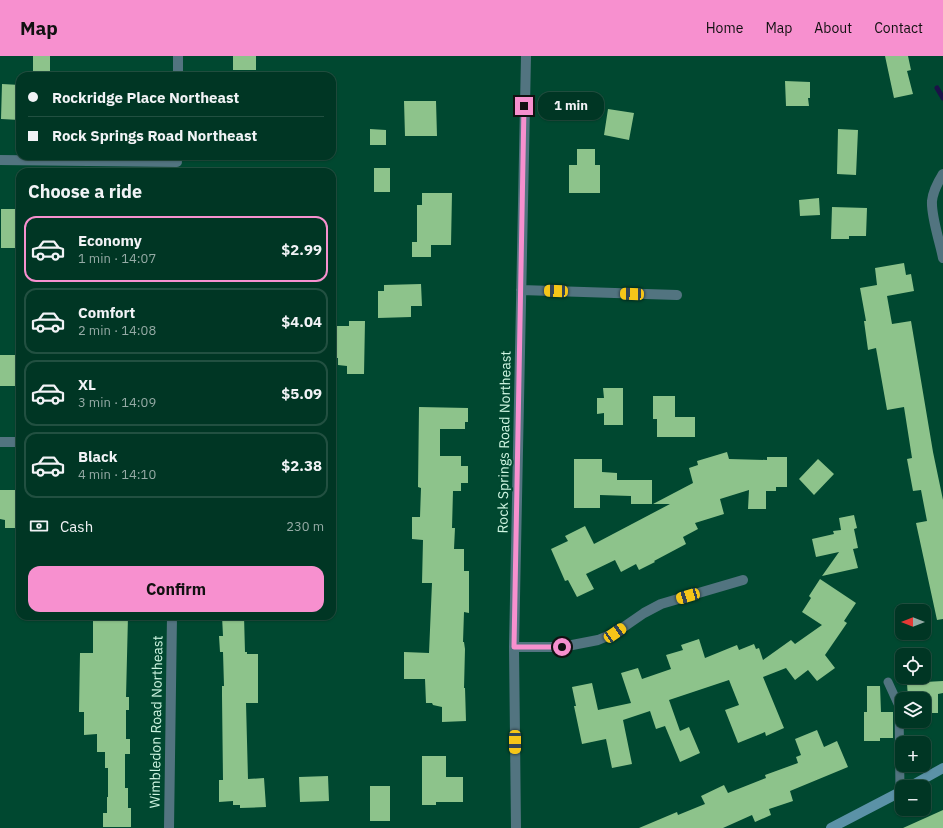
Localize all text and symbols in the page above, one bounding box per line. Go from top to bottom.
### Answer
text: Map [20,16,58,40]
text: Home [706,19,743,37]
text: Map [765,19,792,37]
text: About [814,19,852,37]
text: Contact [874,19,923,37]
text: Rockridge Place Northeast [52,88,239,107]
callout: 1 min [538,92,604,120]
route end [515,97,533,115]
text: 1 min [554,97,588,114]
text: Rock Springs Road Northeast [52,126,257,145]
text: Choose a ride [28,180,142,203]
icon: car [30,231,66,267]
text: Economy [78,231,142,250]
text: $2.99 [281,240,322,259]
text: 1 min · 14:07 [78,250,156,267]
car [544,285,568,297]
car [620,288,644,300]
icon: car [30,303,66,339]
text: Comfort [78,303,135,322]
text: $4.04 [281,312,322,331]
text: 2 min · 14:08 [78,322,156,339]
street label: Rock Springs Road Northeast [493,350,515,534]
icon: car [30,375,66,411]
text: XL [78,375,96,394]
text: $5.09 [281,384,322,403]
text: 3 min · 14:09 [78,394,156,411]
icon: car [30,447,66,483]
text: Black [78,447,118,466]
text: $2.38 [281,456,322,475]
text: 4 min · 14:10 [78,466,156,483]
icon: cash [28,515,50,537]
text: Cash [60,517,93,536]
text: 230 m [286,518,324,535]
button: Confirm [28,566,324,612]
car [675,587,701,605]
north arrow [895,604,931,640]
map controls [895,604,931,816]
car [602,621,628,645]
street label: Wimbledon Road Northeast [145,635,167,809]
route start [553,638,571,656]
button: locate [895,648,931,684]
button: layers [895,692,931,728]
car [509,730,521,754]
button: + [895,736,931,772]
button: − [895,780,931,816]

